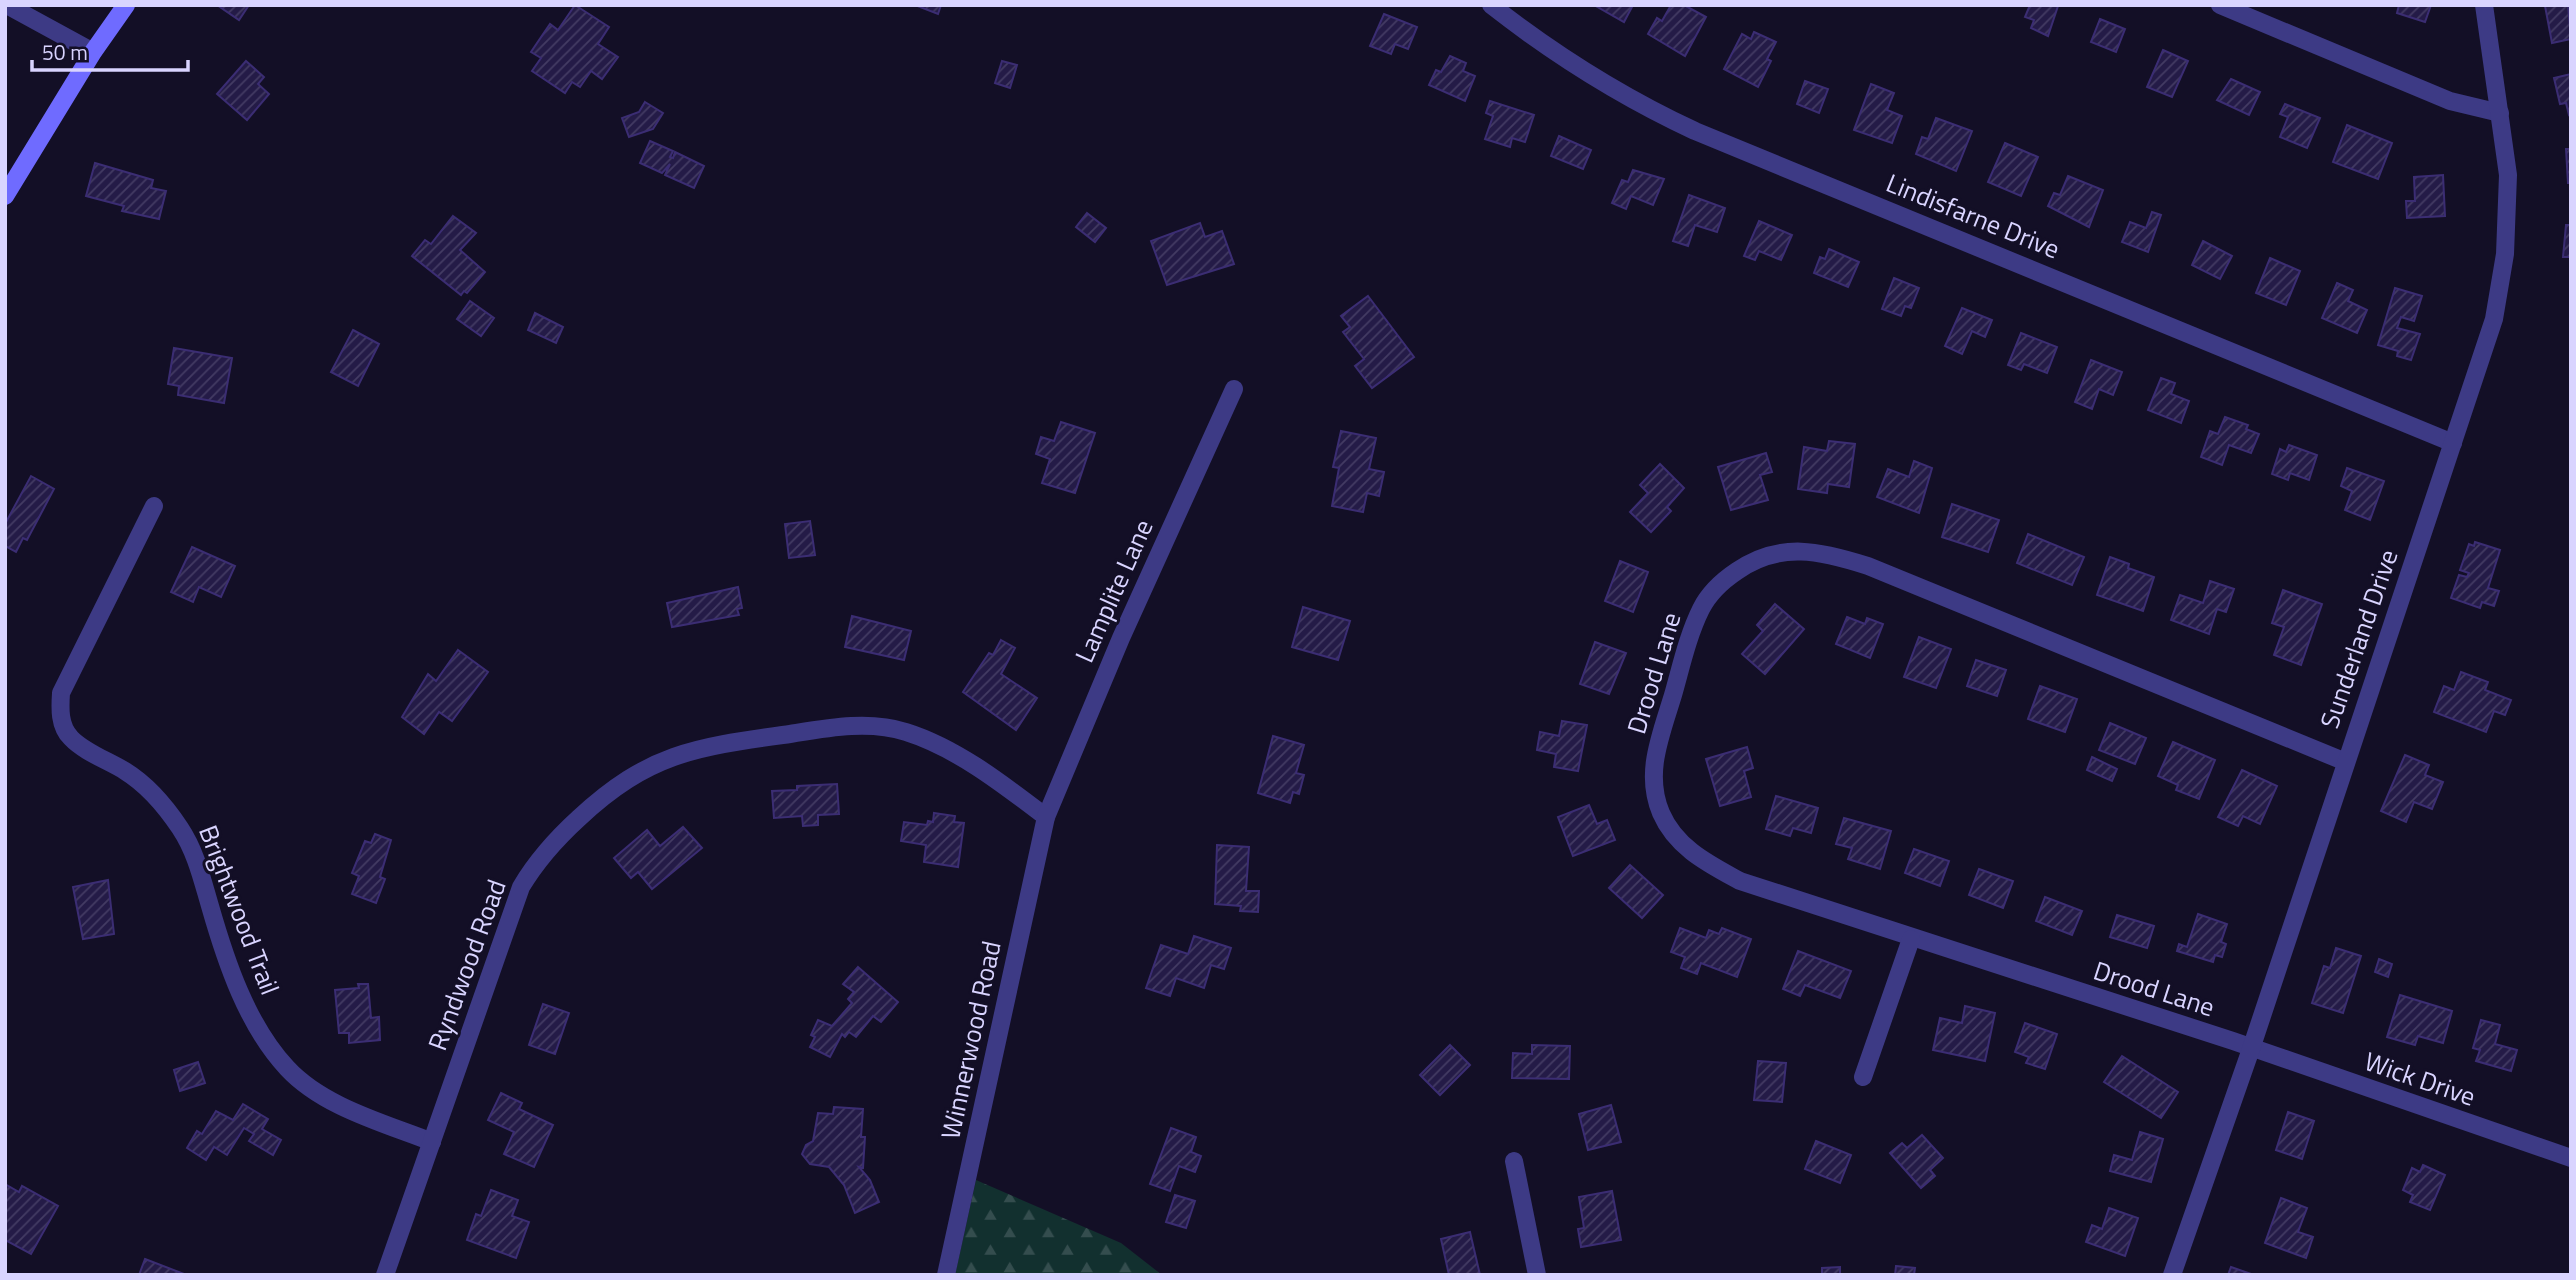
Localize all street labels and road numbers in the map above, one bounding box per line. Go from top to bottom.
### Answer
street label: Lindisfarne Drive [1881,163,2066,268]
street label: Lamplite Lane [1065,513,1163,669]
street label: Sunderland Drive [2310,544,2407,734]
street label: Drood Lane [1617,607,1690,738]
street label: Brightwood Trail [189,819,290,1000]
street label: Ryndwood Road [418,874,515,1056]
street label: Winnerwood Road [930,937,1011,1143]
street label: Drood Lane [2089,951,2220,1026]
street label: Wick Drive [2359,1041,2481,1116]

